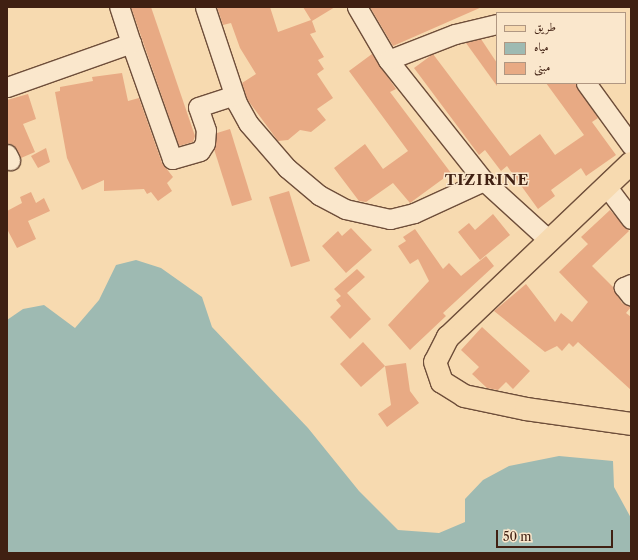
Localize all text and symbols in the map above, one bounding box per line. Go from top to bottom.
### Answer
legend [496,12,626,84]
text: طريق [534,19,556,34]
text: مياه [534,39,549,54]
text: مبنى [534,59,550,74]
district label: TIZIRINE [445,171,529,189]
scale bar [498,522,615,548]
text: 50 m [503,529,532,544]

